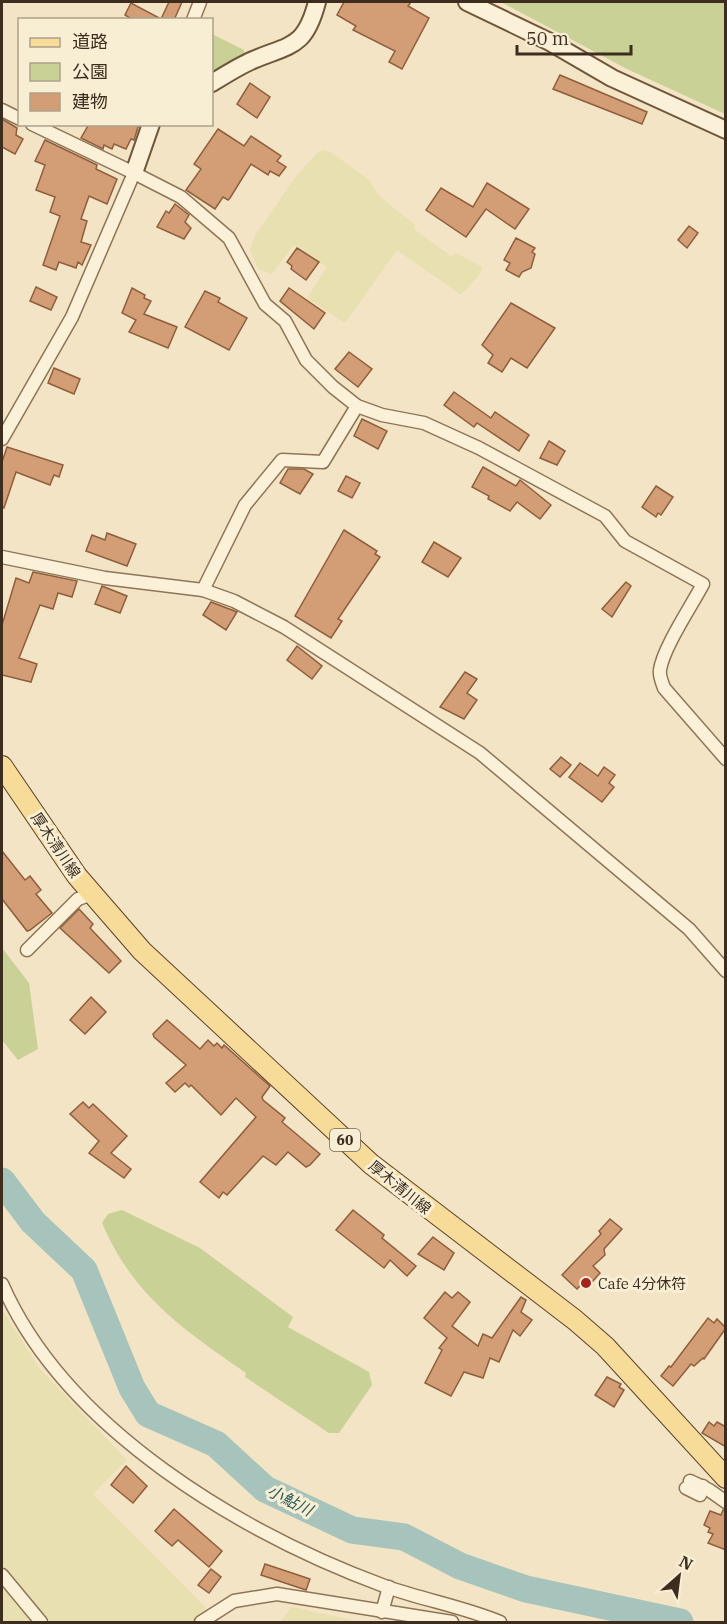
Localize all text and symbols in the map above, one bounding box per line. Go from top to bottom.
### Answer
legend [18,18,213,126]
scale bar [517,18,631,56]
text: 50 m [526,27,569,50]
text: 道路 [72,30,108,53]
text: 公園 [72,60,108,83]
text: 建物 [72,90,108,113]
street label: 厚木清川線 [27,809,85,881]
road number: 60 [330,1129,360,1151]
street label: 厚木清川線 [365,1156,435,1218]
place label: Cafe 4分休符 [598,1274,686,1293]
marker: Cafe 4分休符 [579,1276,593,1290]
water label: 小鮎川 [264,1480,318,1521]
north arrow [649,1546,709,1606]
text: N [676,1551,696,1575]

